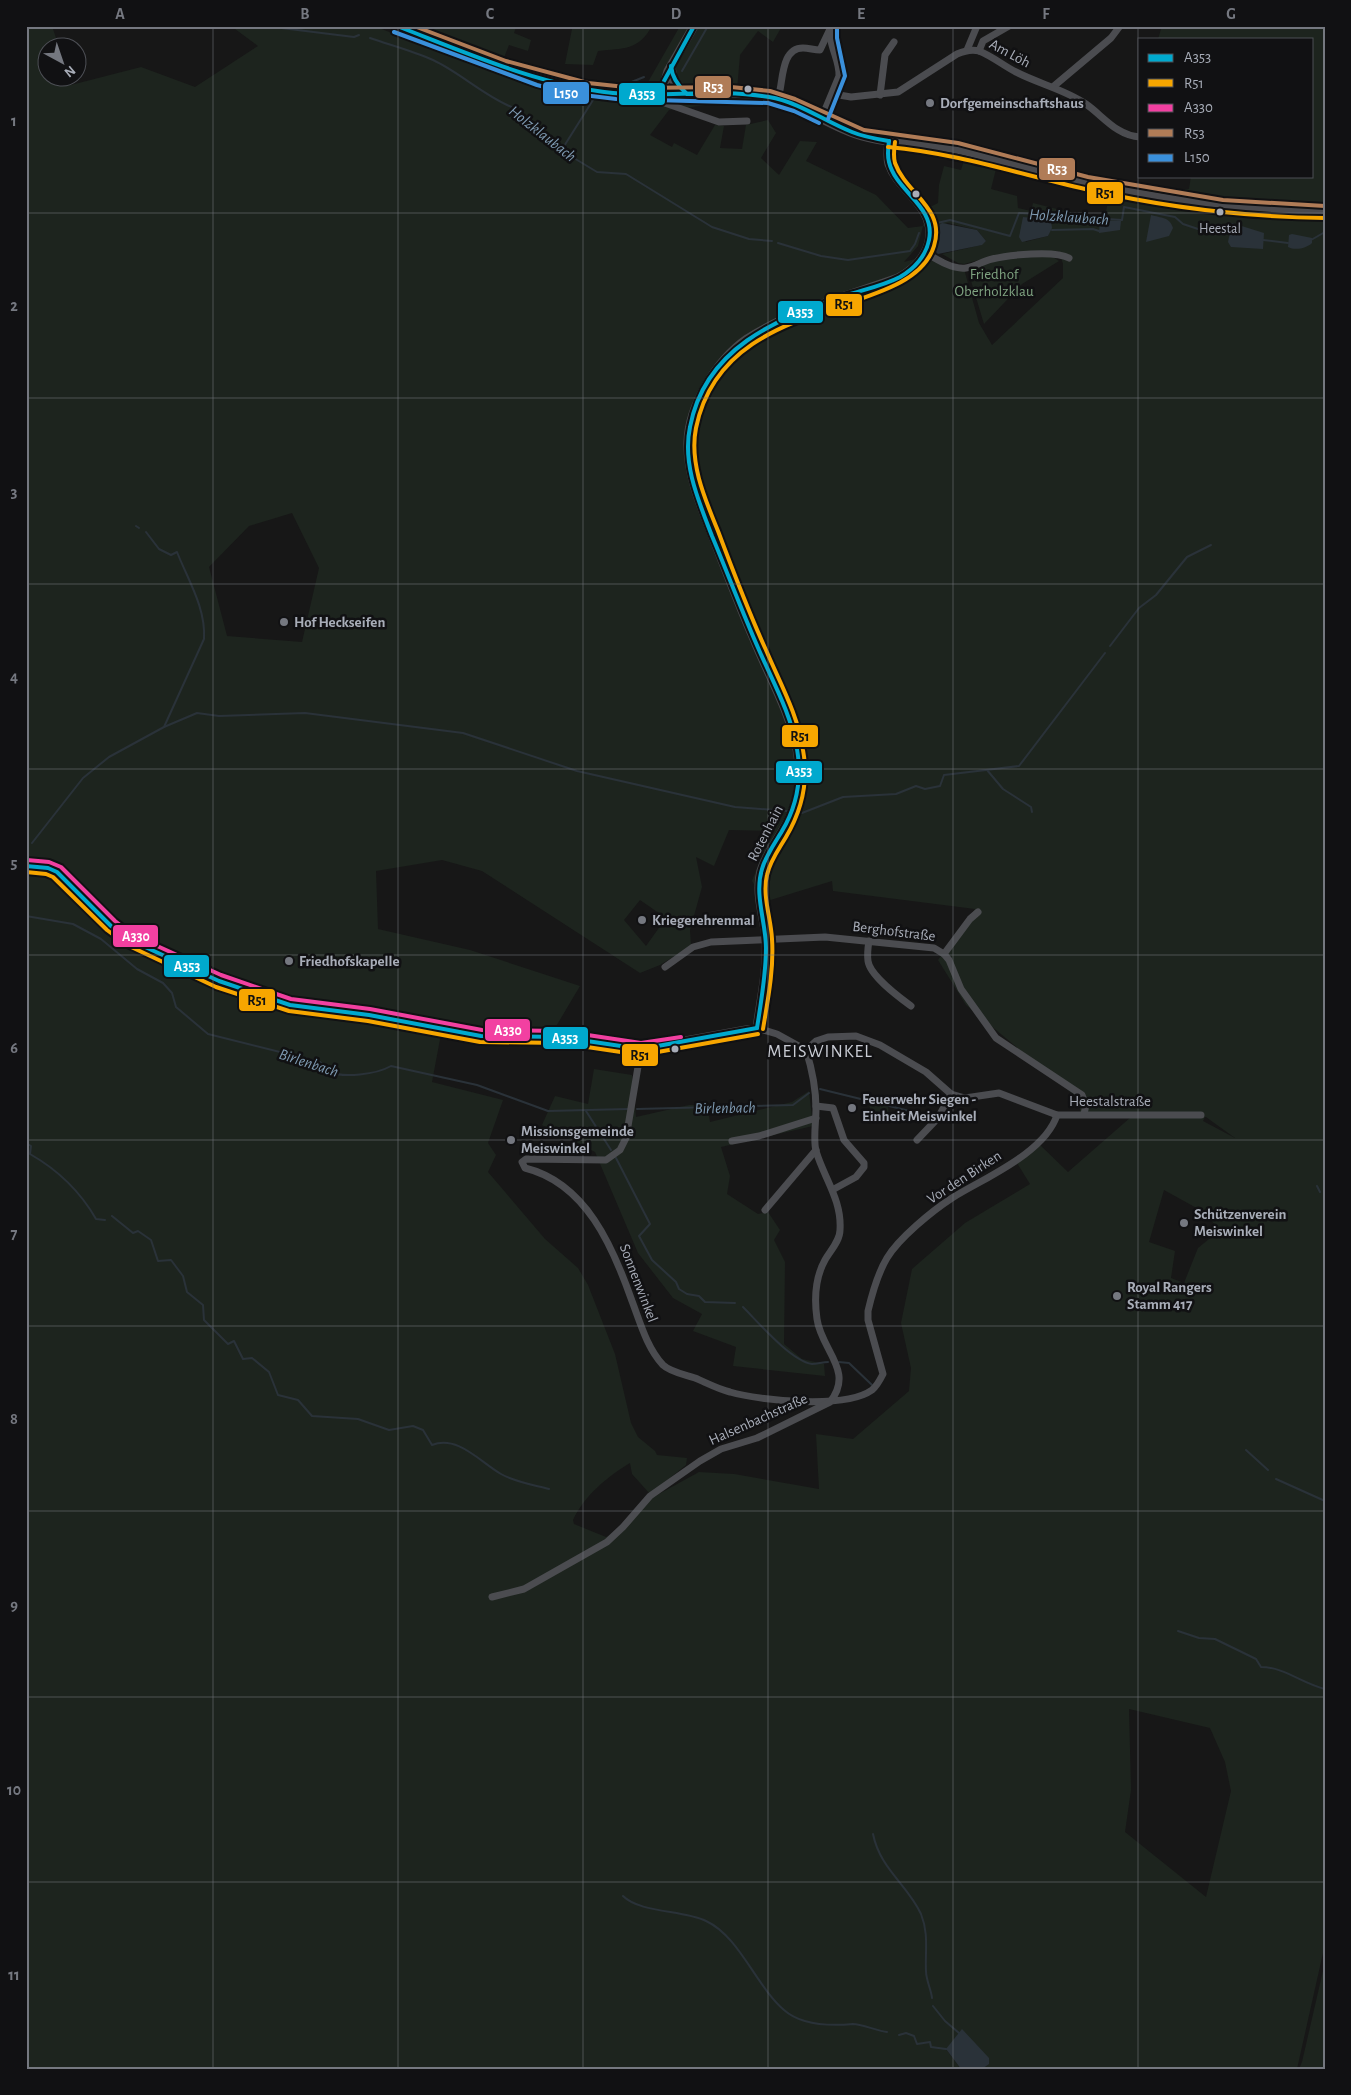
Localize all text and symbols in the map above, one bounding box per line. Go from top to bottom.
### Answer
text: A [115,6,125,22]
text: B [300,6,310,22]
text: C [486,6,495,22]
text: D [671,6,682,22]
text: E [857,6,865,22]
text: F [1042,6,1050,22]
text: G [1226,6,1236,22]
street label: Am Löh [987,36,1033,70]
north arrow [38,38,88,88]
legend [1138,38,1314,178]
text: A353 [1184,50,1211,65]
text: N [61,63,78,80]
line badge: R53 [694,75,732,99]
text: R51 [1184,76,1204,91]
line badge: L150 [542,81,590,105]
text: R53 [703,81,723,95]
line badge: A353 [618,82,666,106]
unlabelled marker [743,84,753,94]
text: L150 [554,87,578,101]
text: A353 [629,88,655,102]
place label: Dorfgemeinschaftshaus [940,96,1084,111]
marker: Dorfgemeinschaftshaus [924,97,936,109]
text: A330 [1184,100,1213,115]
water label: Holzklaubach [506,103,579,165]
text: 1 [11,113,17,129]
text: R53 [1184,126,1205,141]
text: L150 [1184,150,1210,165]
line badge: R53 [1038,157,1076,181]
text: R53 [1047,163,1067,177]
line badge: R51 [1086,181,1124,205]
text: R51 [1095,187,1115,201]
unlabelled marker [911,189,921,199]
water label: Holzklaubach [1028,206,1109,228]
marker: Heestal [1215,207,1225,217]
place label: Heestal [1199,222,1241,236]
park label: Friedhof Oberholzklau [954,267,1034,299]
line badge: R51 [825,293,863,317]
text: 2 [10,298,18,314]
text: R51 [834,298,854,312]
line badge: A353 [777,300,824,324]
text: A353 [787,306,813,320]
text: 3 [11,484,18,500]
place label: Hof Heckseifen [294,615,385,630]
marker: Hof Heckseifen [278,616,290,628]
text: 4 [10,669,18,685]
line badge: R51 [781,724,819,748]
text: R51 [790,730,810,744]
line badge: A353 [775,760,823,784]
text: A353 [786,765,812,779]
street label: Rotenhain [745,803,786,864]
text: 5 [11,855,18,871]
place label: Kriegerehrenmal [652,913,755,928]
marker: Kriegerehrenmal [636,914,648,926]
street label: Berghofstraße [852,919,936,944]
line badge: A330 [112,924,159,948]
text: A330 [122,930,150,944]
line badge: A353 [163,954,210,978]
place label: Friedhofskapelle [299,954,400,969]
marker: Friedhofskapelle [283,955,295,967]
text: A353 [174,960,200,974]
line badge: R51 [238,988,276,1012]
text: R51 [247,994,267,1008]
line badge: A330 [484,1018,531,1042]
text: A330 [494,1024,522,1038]
line badge: A353 [542,1026,589,1050]
text: A353 [552,1032,578,1046]
text: 6 [10,1040,18,1056]
line badge: R51 [621,1043,659,1067]
district label: MEISWINKEL [767,1043,873,1061]
unlabelled marker [670,1044,680,1054]
water label: Birlenbach [277,1046,340,1080]
text: R51 [630,1049,650,1063]
place label: Feuerwehr Siegen - Einheit Meiswinkel [862,1092,977,1124]
street label: Heestalstraße [1069,1094,1151,1109]
water label: Birlenbach [694,1099,756,1117]
marker: Feuerwehr Siegen - Einheit Meiswinkel [846,1102,858,1114]
place label: Missionsgemeinde Meiswinkel [521,1124,634,1156]
marker: Missionsgemeinde Meiswinkel [505,1134,517,1146]
street label: Vor den Birken [925,1148,1004,1207]
place label: Schützenverein Meiswinkel [1194,1207,1287,1239]
marker: Schützenverein Meiswinkel [1178,1217,1190,1229]
text: 7 [11,1226,18,1242]
street label: Sonnenwinkel [617,1242,660,1324]
place label: Royal Rangers Stamm 417 [1127,1280,1212,1312]
marker: Royal Rangers Stamm 417 [1111,1290,1123,1302]
street label: Halsenbachstraße [707,1391,810,1448]
text: 8 [10,1411,18,1427]
text: 9 [10,1597,18,1613]
text: 10 [7,1782,21,1798]
text: 11 [8,1967,20,1983]

